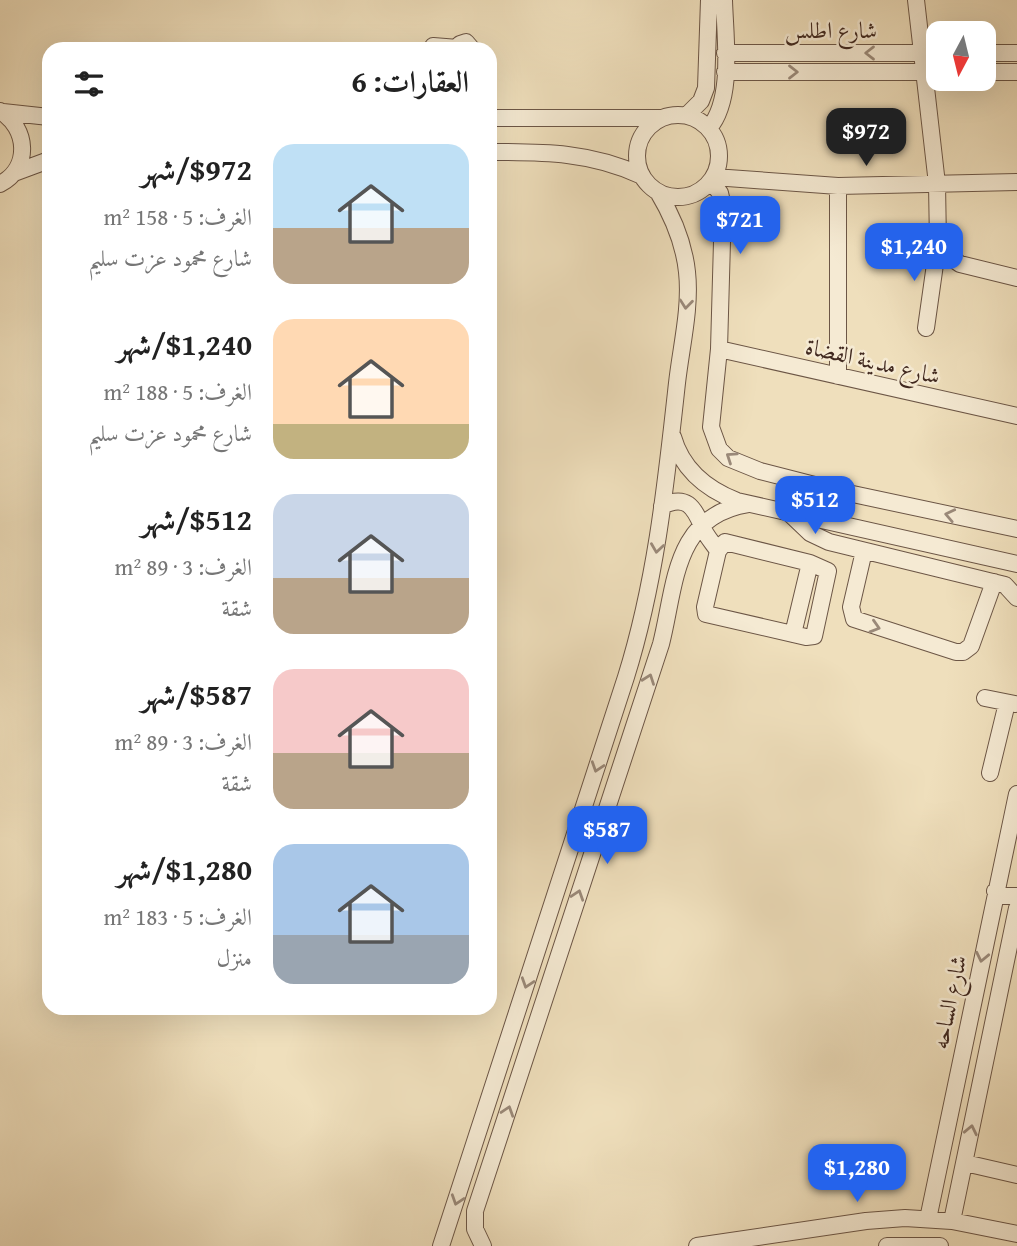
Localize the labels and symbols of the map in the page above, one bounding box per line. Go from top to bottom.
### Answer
street label: شارع اطلس [785,13,877,50]
north arrow [926,21,996,91]
one-way arrow [864,45,875,61]
one-way arrow [788,64,799,80]
pin: $972 [825,108,907,168]
pin: $721 [699,196,781,256]
pin: $1,240 [857,224,971,283]
one-way arrow [679,298,694,309]
street label: شارع مدينة القضاة [802,329,944,396]
one-way arrow [726,453,739,466]
pin: $512 [774,476,856,536]
one-way arrow [944,509,956,524]
one-way arrow [650,542,665,554]
one-way arrow [868,619,880,634]
one-way arrow [641,673,655,685]
one-way arrow [591,760,605,772]
pin: $587 [566,806,648,866]
one-way arrow [570,889,584,902]
one-way arrow [975,951,990,963]
street label: شارع الساحه [922,952,978,1053]
one-way arrow [521,977,535,989]
one-way arrow [500,1106,514,1118]
one-way arrow [963,1124,978,1136]
pin: $1,280 [800,1144,914,1204]
one-way arrow [451,1193,465,1205]

